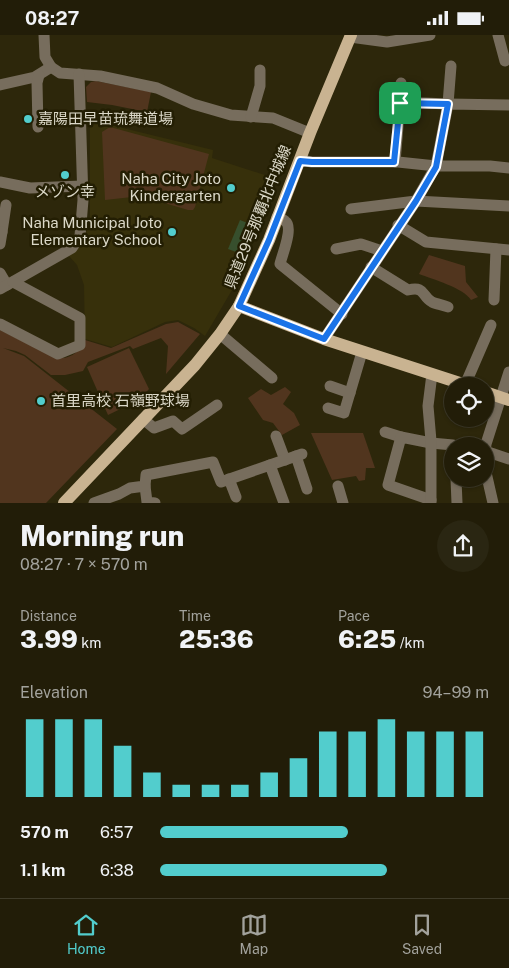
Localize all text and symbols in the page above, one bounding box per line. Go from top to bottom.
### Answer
text: 08:27 [25,7,79,29]
pin [379,82,421,124]
icon: arrive [386,89,414,117]
place label: 嘉陽田早苗琉舞道場 [38,110,173,127]
marker: 嘉陽田早苗琉舞道場 [22,113,34,125]
street label: 県道29号那覇北中城線 [221,143,294,291]
marker: メゾン幸 [59,169,71,181]
place label: Naha City Joto Kindergarten [121,170,221,204]
marker: Naha City Joto Kindergarten [225,182,237,194]
place label: メゾン幸 [35,183,95,200]
place label: Naha Municipal Joto Elementary School [22,214,162,248]
marker: Naha Municipal Joto Elementary School [166,226,178,238]
map controls [444,377,494,487]
button: locate [444,377,494,427]
place label: 首里高校 石嶺野球場 [51,392,190,409]
marker: 首里高校 石嶺野球場 [35,395,47,407]
button: layers [444,437,494,487]
text: Morning run [20,519,184,552]
button: share [437,520,489,572]
text: 08:27 · 7 × 570 m [20,555,148,574]
text: Distance [20,608,77,624]
text: Time [179,608,211,624]
text: Pace [338,608,370,624]
text: 3.99 [20,624,78,654]
text: 25:36 [179,624,254,654]
text: 6:25 [338,624,396,654]
text: km [78,635,101,651]
text: /km [396,635,425,651]
text: Elevation [20,683,88,702]
text: 94–99 m [422,683,489,702]
text: 570 m [20,823,69,842]
text: 6:57 [100,823,133,842]
text: 1.1 km [20,861,65,880]
text: 6:38 [100,861,134,880]
tab: Home [67,911,106,957]
tab: Map [240,911,268,957]
tab: Saved [402,911,442,957]

